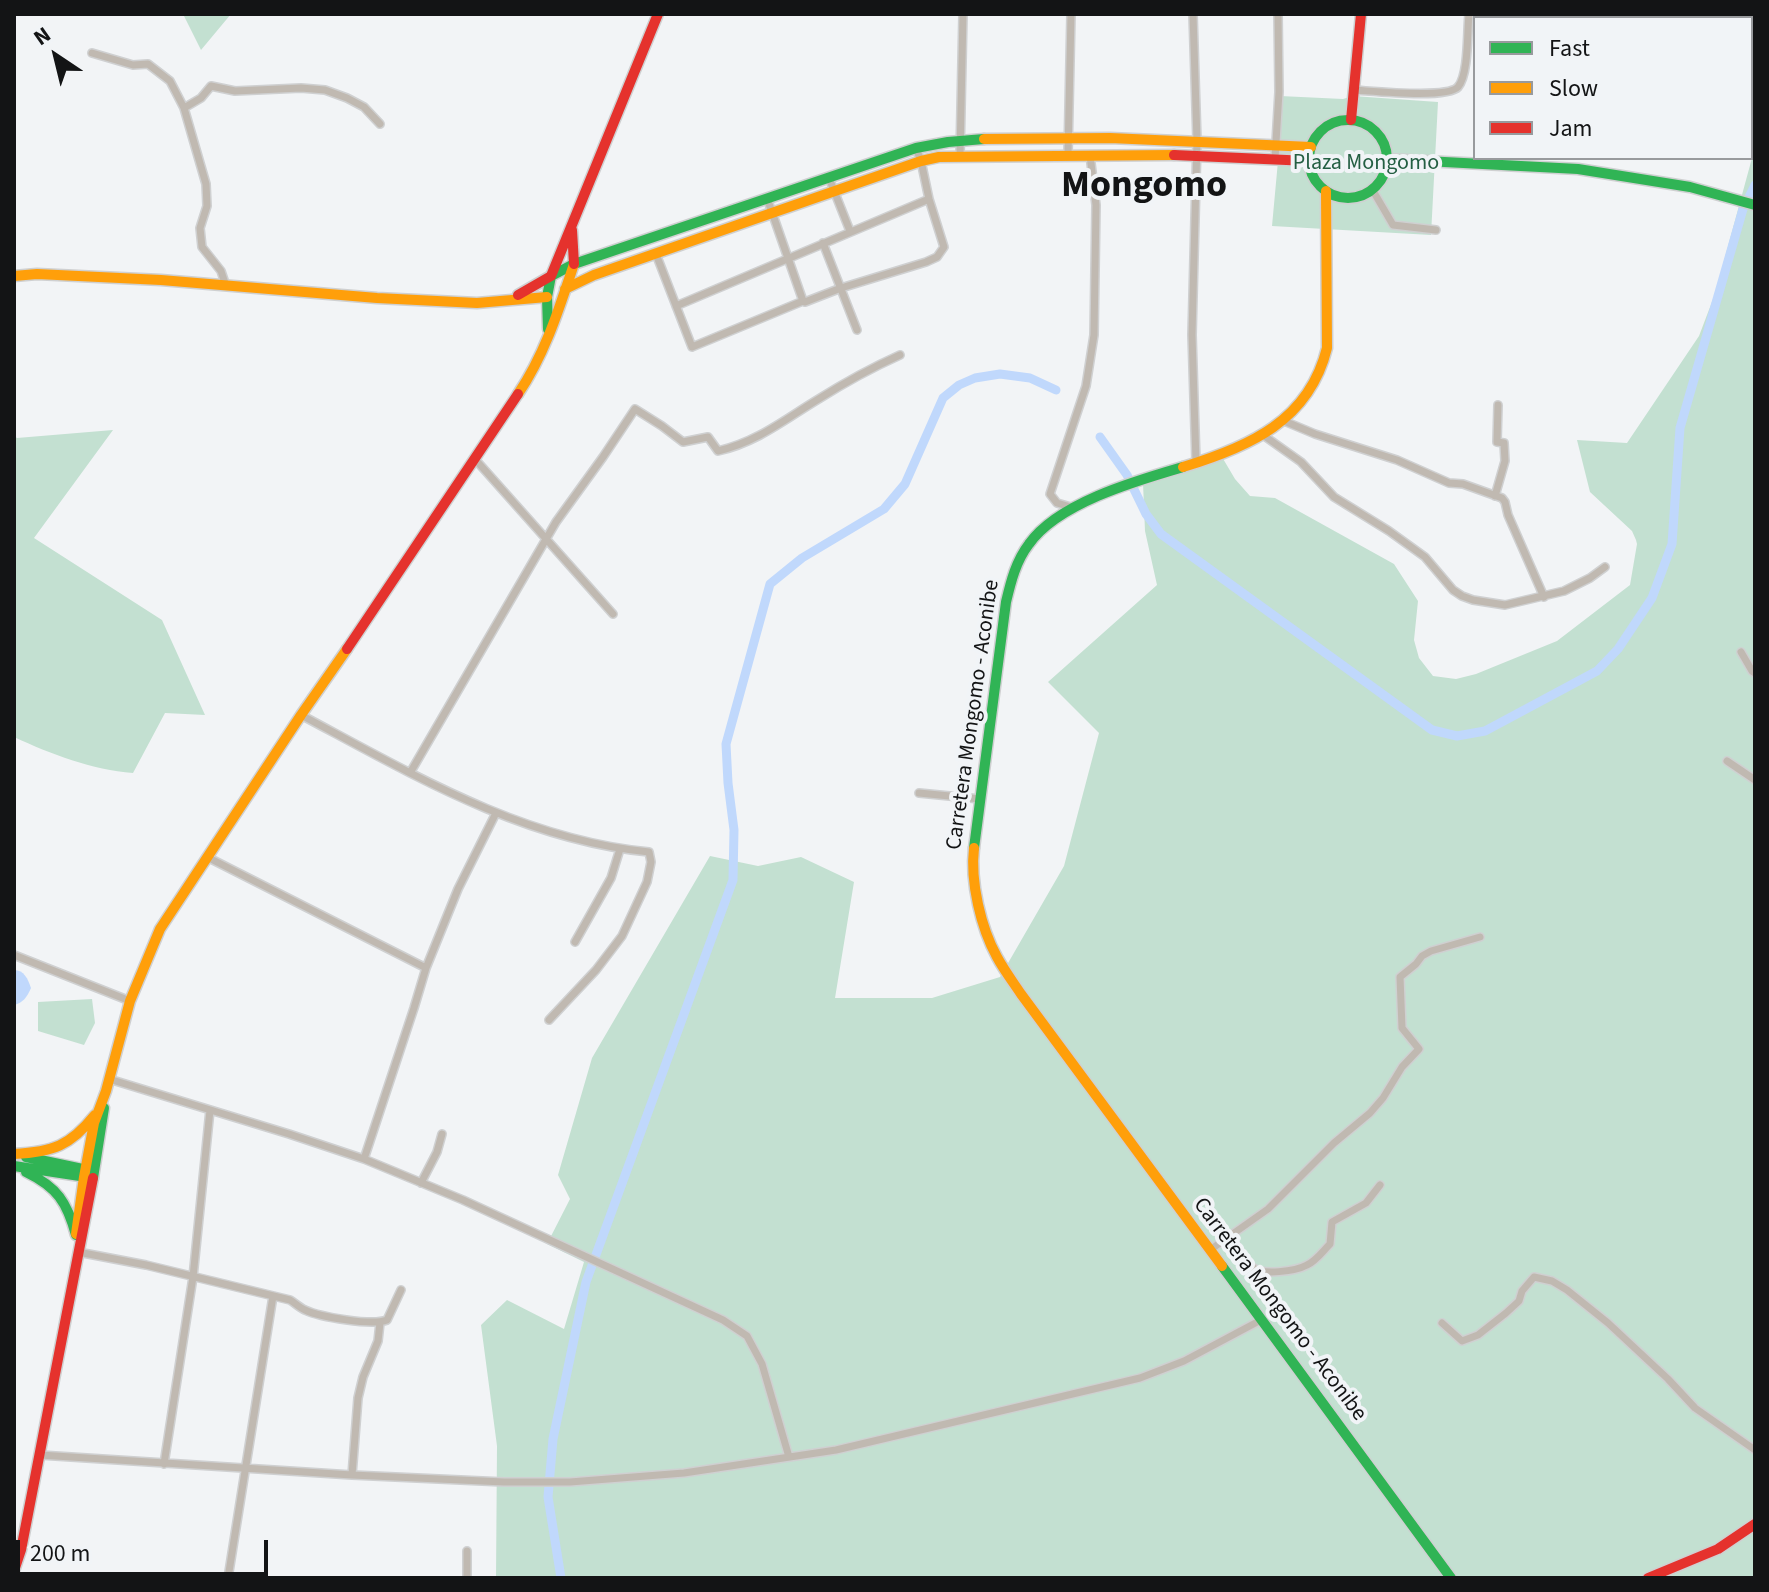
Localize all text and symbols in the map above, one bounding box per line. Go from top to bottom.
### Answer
north arrow [16,16,96,96]
legend [1473,16,1753,160]
text: N [27,19,57,54]
text: Fast [1549,31,1590,66]
text: Slow [1549,71,1598,106]
text: Jam [1549,111,1593,146]
park label: Plaza Mongomo [1293,151,1439,177]
district label: Mongomo [1061,165,1227,211]
street label: Carretera Mongomo - Aconibe [942,578,1006,852]
street label: Carretera Mongomo - Aconibe [1186,1193,1372,1427]
scale bar [20,1524,272,1574]
text: 200 m [30,1536,90,1571]

